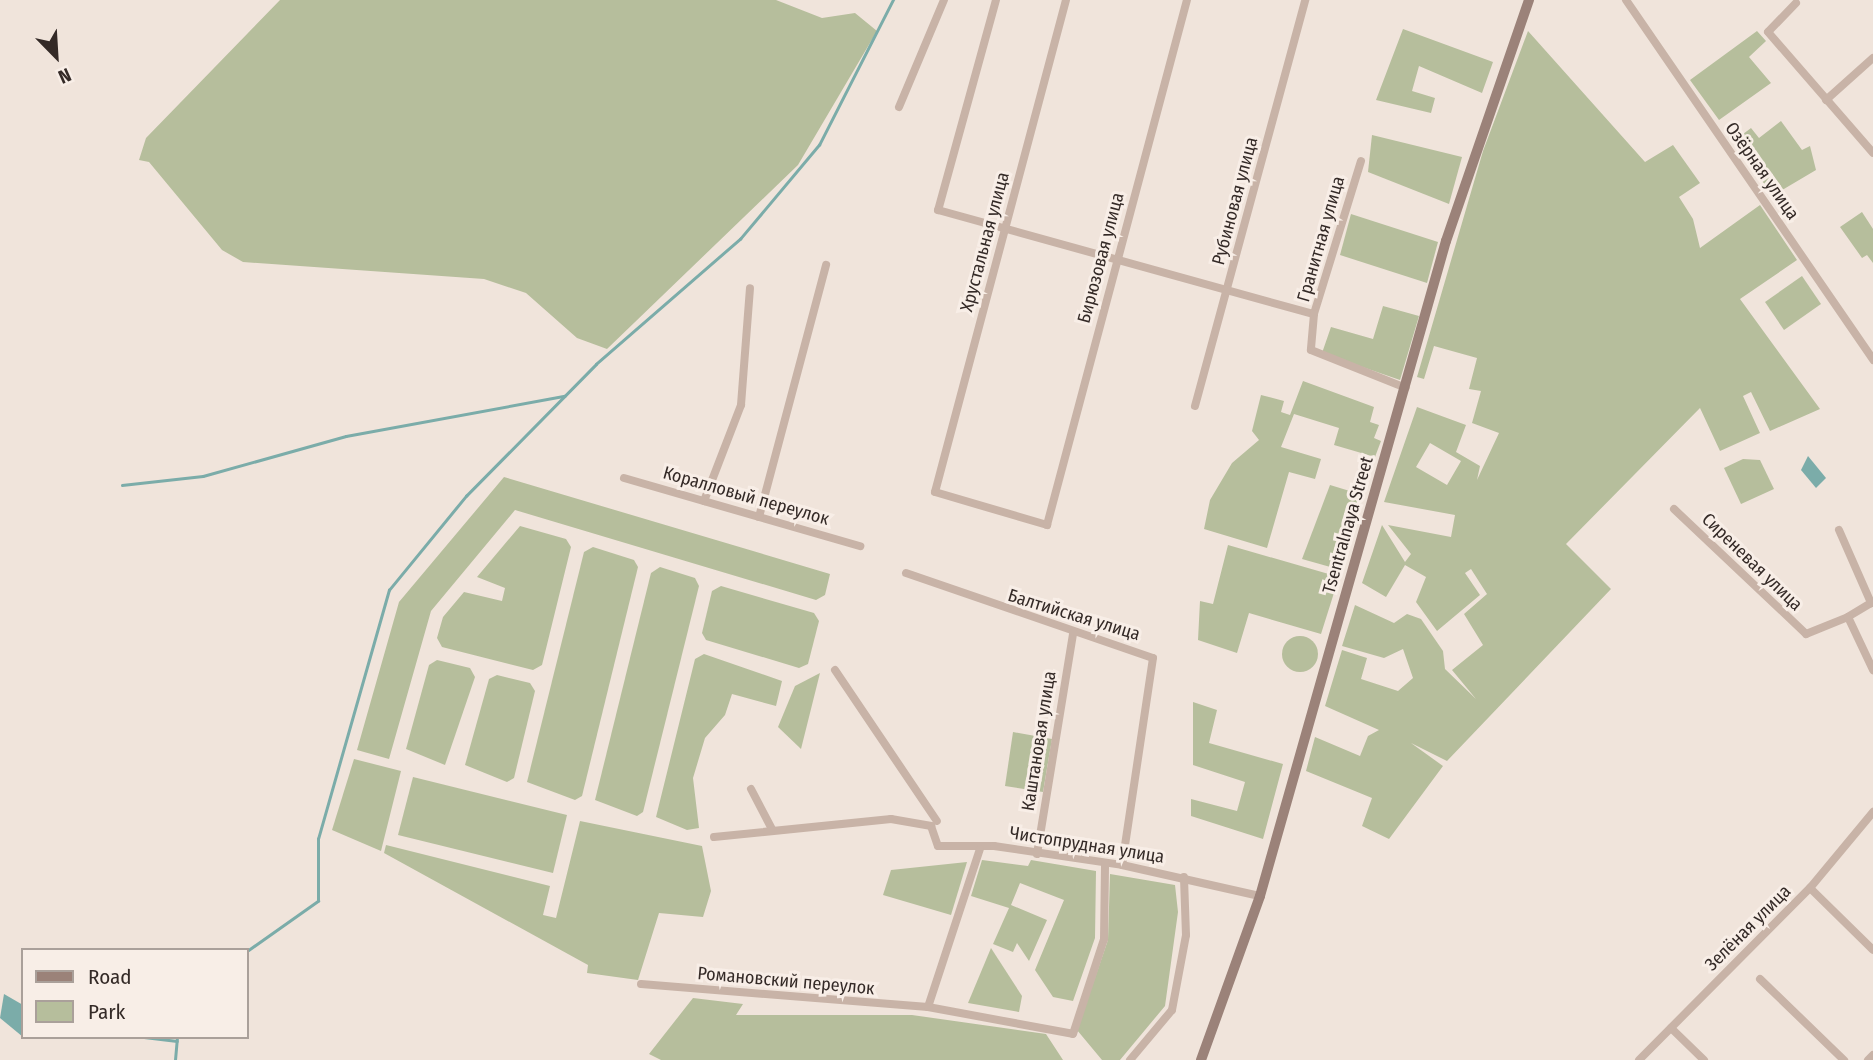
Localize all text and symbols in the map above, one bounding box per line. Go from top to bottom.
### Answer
north arrow [21,21,91,91]
text: N [55,63,75,88]
street label: Озёрная улица [1720,118,1804,224]
street label: Рубиновая улица [1208,135,1262,267]
street label: Хрустальная улица [956,170,1014,314]
street label: Гранитная улица [1293,174,1349,304]
street label: Бирюзовая улица [1073,190,1129,326]
street label: Tsentralnaya Street [1318,454,1378,596]
street label: Коралловый переулок [660,462,832,530]
street label: Сиреневая улица [1697,509,1807,615]
street label: Балтийская улица [1005,585,1143,645]
street label: Каштановая улица [1017,669,1061,813]
street label: Чистопрудная улица [1008,822,1166,868]
street label: Зелёная улица [1701,881,1795,975]
legend [21,948,248,1039]
street label: Романовский переулок [697,962,875,1000]
text: Road [88,964,132,990]
text: Park [88,999,125,1025]

